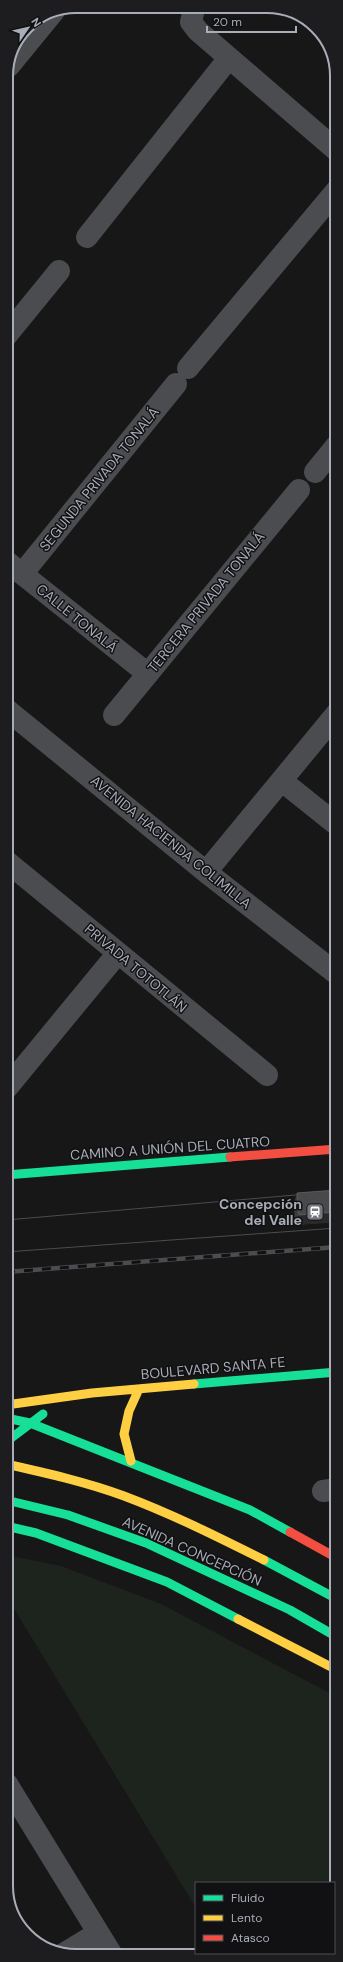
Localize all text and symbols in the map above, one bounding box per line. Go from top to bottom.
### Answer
north arrow [8,8,48,48]
scale bar [207,8,296,34]
text: 20 m [213,14,242,30]
text: N [28,15,44,30]
street label: SEGUNDA PRIVADA TONALÁ [35,403,163,555]
street label: TERCERA PRIVADA TONALÁ [144,528,268,676]
street label: CALLE TONALÁ [33,580,121,656]
street label: AVENIDA HACIENDA COLIMILLA [87,771,255,913]
street label: PRIVADA TOTOTLÁN [81,920,191,1016]
street label: CAMINO A UNIÓN DEL CUATRO [69,1132,271,1164]
place label: Concepción del Valle [219,1195,302,1229]
station icon: Concepción del Valle [305,1202,325,1222]
street label: BOULEVARD SANTA FE [140,1353,286,1383]
street label: AVENIDA CONCEPCIÓN [120,1512,264,1590]
legend [195,1882,335,1954]
text: Fluido [231,1890,265,1906]
text: Lento [231,1910,262,1926]
text: Atasco [231,1930,270,1946]

